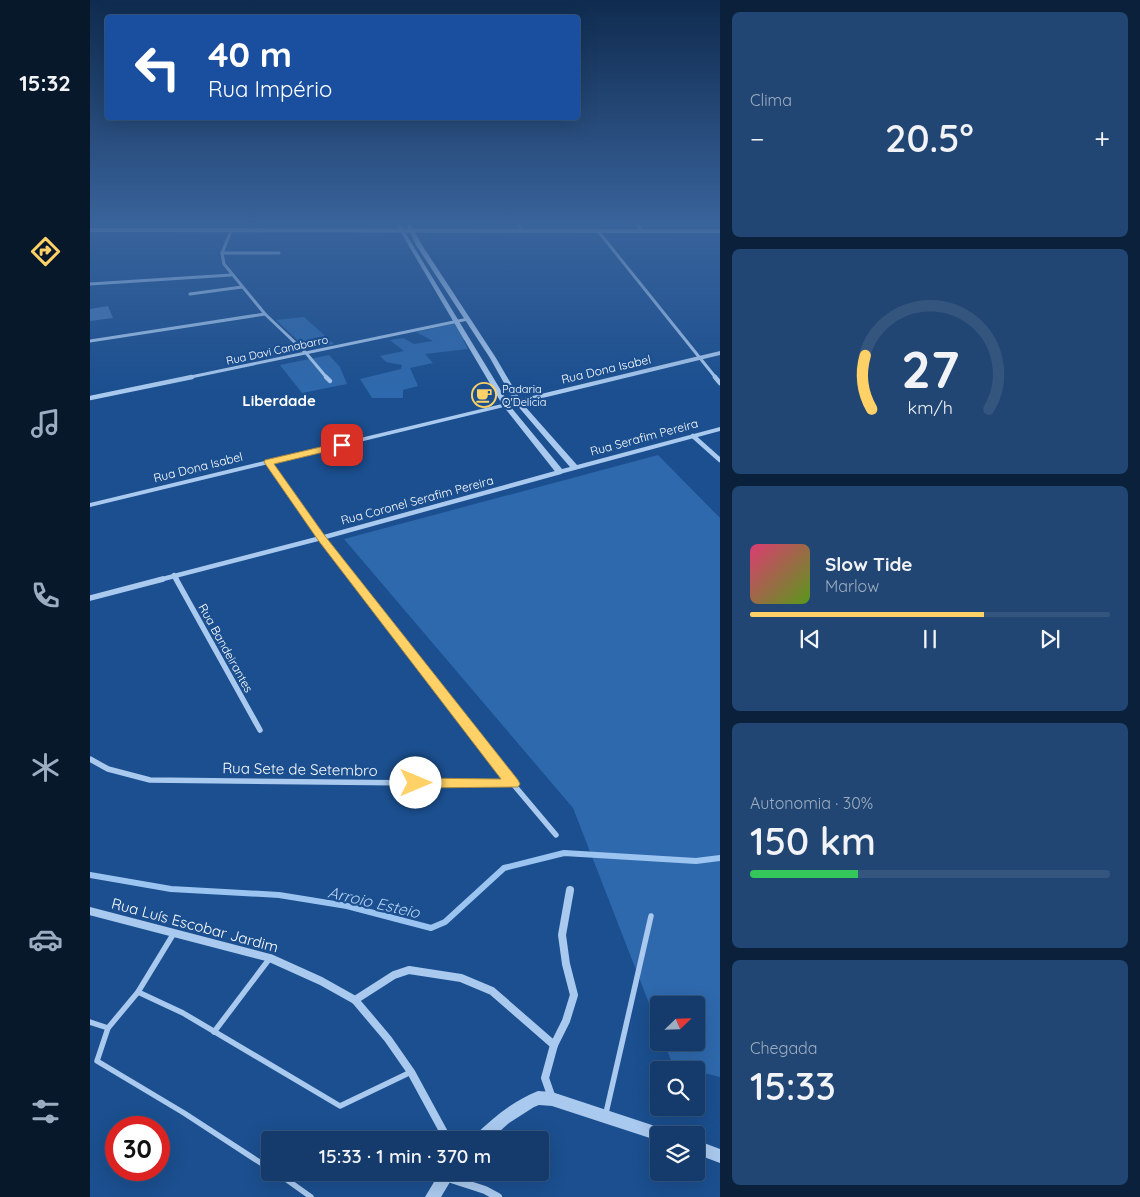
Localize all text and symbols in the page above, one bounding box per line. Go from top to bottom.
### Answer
text: 40 m [208,32,292,76]
icon: left [125,35,190,100]
text: 15:32 [19,69,71,97]
text: Rua Império [208,75,332,103]
text: Clima [750,90,792,110]
text: 20.5° [885,114,974,162]
text: − [750,121,765,156]
text: + [1094,121,1110,156]
icon: directions [28,234,63,269]
street label: Rua Davi Canabarro [225,332,330,368]
text: 27 [901,336,959,401]
street label: Rua Dona Isabel [560,351,652,387]
cafe icon: Padaria Q'Delicia [471,382,497,408]
place label: Padaria Q'Delicia [502,382,546,409]
district label: Liberdade [242,391,316,410]
text: km/h [907,396,953,418]
icon: music [28,406,63,441]
street label: Rua Serafim Pereira [588,415,700,459]
pin [321,424,363,466]
icon: arrive [328,431,356,459]
street label: Rua Dona Isabel [152,449,244,485]
street label: Rua Coronel Serafim Pereira [339,472,495,528]
text: Slow Tide [825,552,913,576]
text: Marlow [825,576,879,596]
icon: phone [28,578,63,613]
street label: Rua Bandeirantes [195,601,257,695]
icon: previous [796,625,824,653]
icon: pause [916,625,944,653]
icon: next [1036,625,1064,653]
icon: climate [28,750,63,785]
position arrow [389,756,441,808]
street label: Rua Sete de Setembro [222,758,378,780]
text: Autonomia · 30% [750,793,873,813]
text: 150 km [750,817,876,865]
water label: Arroio Esteio [326,882,423,923]
street label: Rua Luís Escobar Jardim [109,894,281,956]
icon: car [28,922,63,957]
north arrow [650,996,705,1051]
map controls [650,996,705,1181]
text: Chegada [750,1038,818,1058]
button: search [650,1061,705,1116]
text: 15:33 [750,1062,836,1110]
icon: filters [28,1094,63,1129]
speed limit sign: 30 [105,1116,170,1181]
button: layers [650,1126,705,1181]
text: 15:33 · 1 min · 370 m [319,1144,491,1168]

